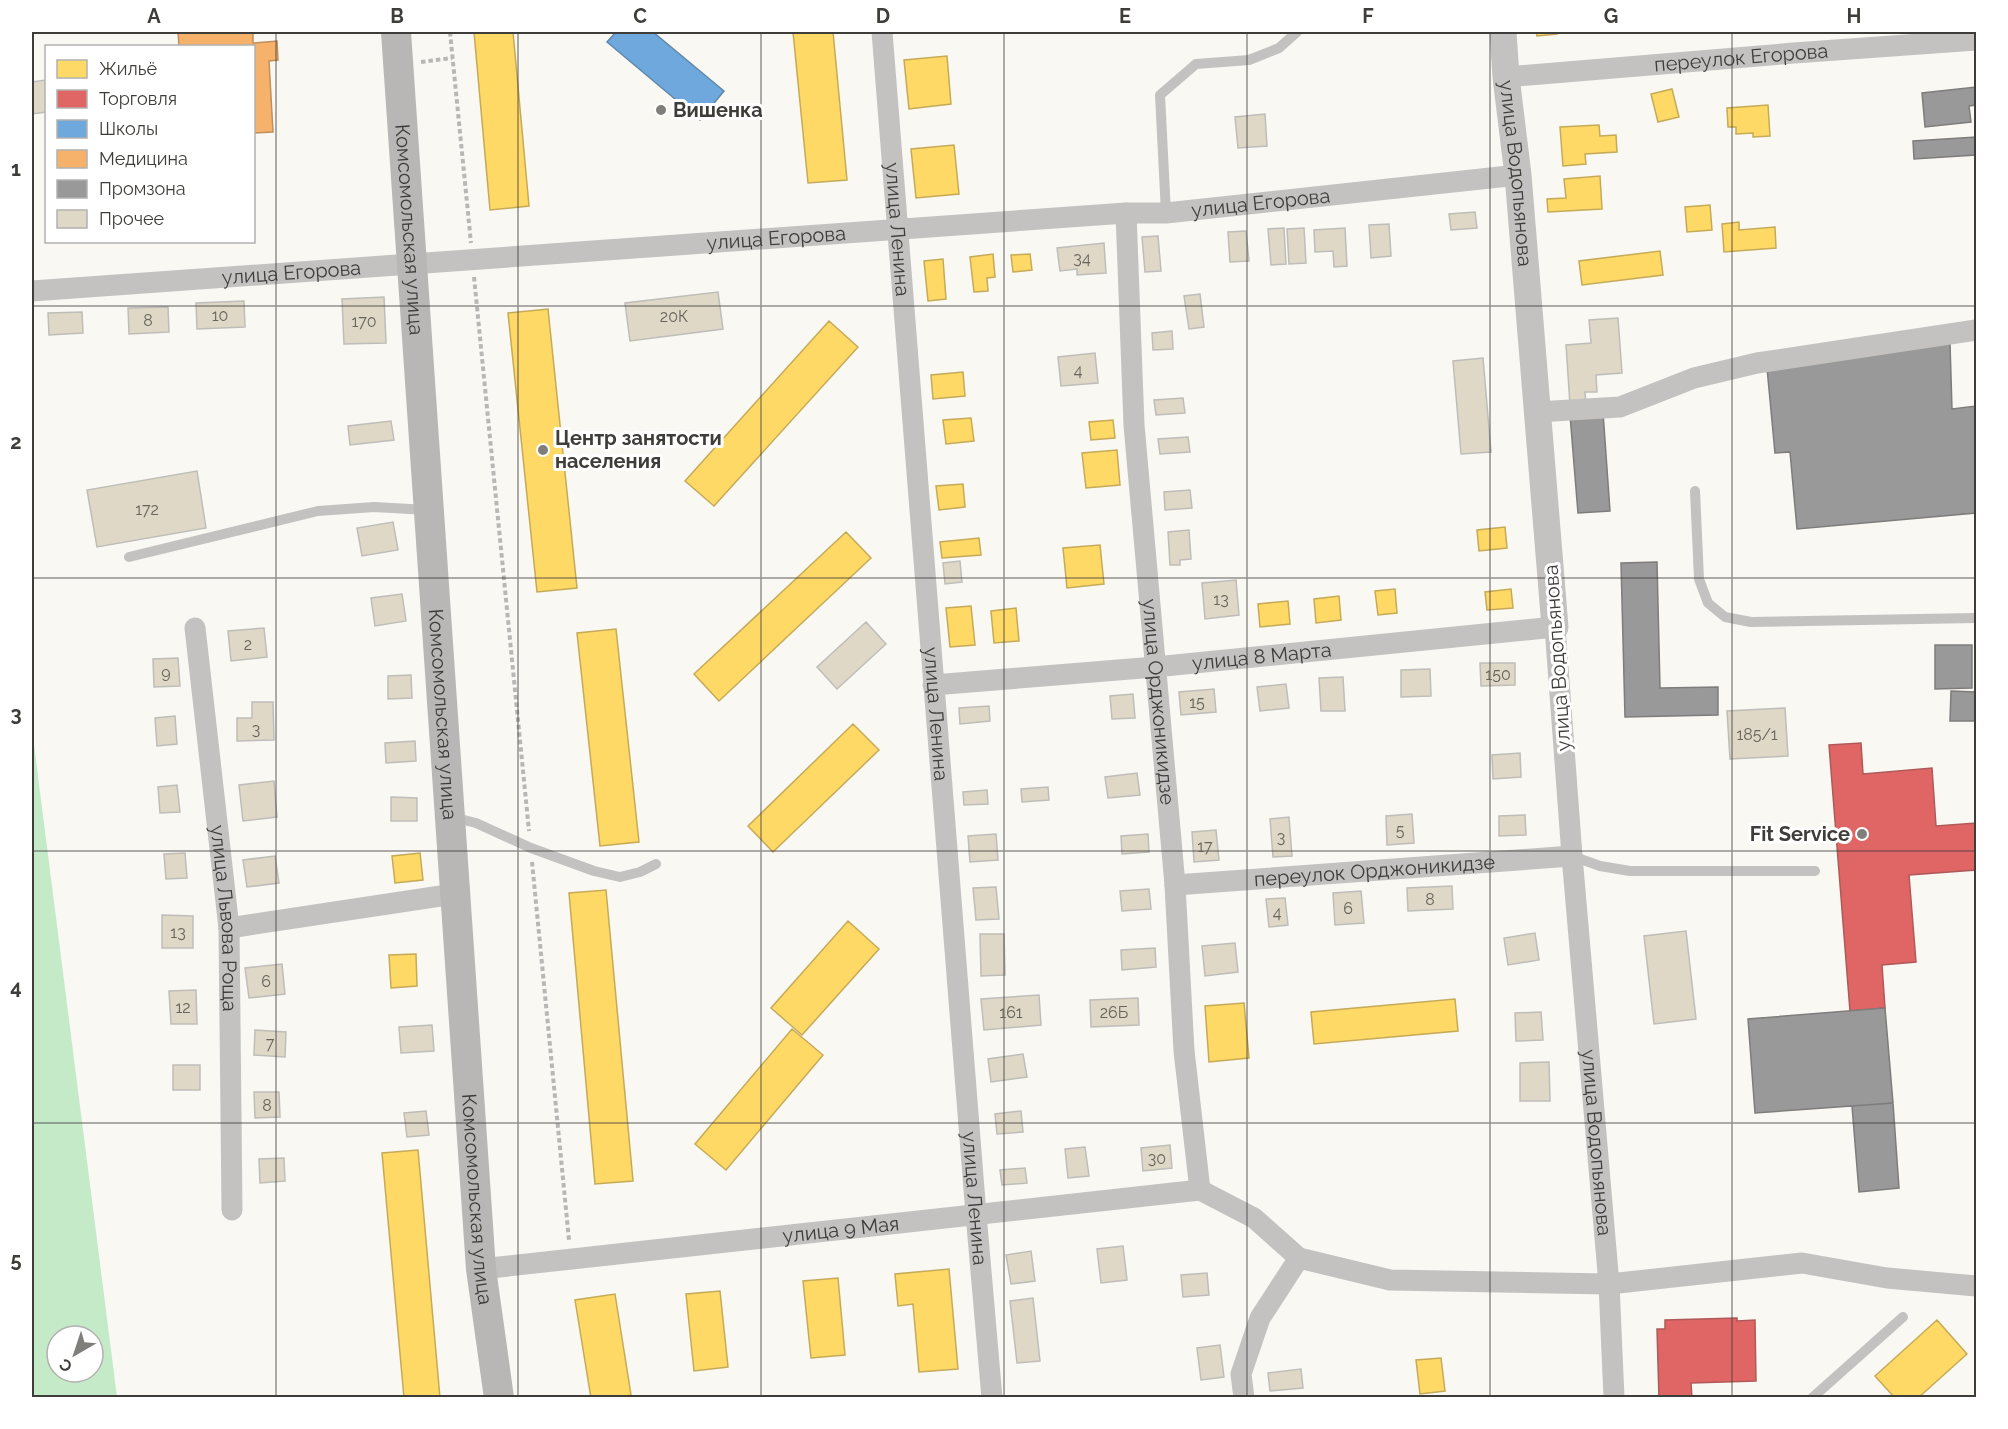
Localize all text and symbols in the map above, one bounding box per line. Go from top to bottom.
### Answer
text: A [147,4,161,28]
text: B [390,4,404,28]
text: C [633,4,647,28]
text: D [876,4,890,28]
text: E [1119,4,1131,28]
text: F [1362,4,1374,28]
text: G [1604,4,1618,28]
text: H [1847,4,1861,28]
street label: переулок Егорова [1653,39,1829,77]
legend [45,45,255,243]
text: Жильё [99,58,157,79]
street label: улица Водопьянова [1494,79,1537,267]
text: Торговля [99,88,177,109]
place label: Вишенка [673,98,763,122]
marker: Вишенка [654,103,668,117]
text: Школы [99,118,158,139]
street label: Комсомольская улица [390,123,429,336]
text: Медицина [99,148,188,169]
text: 1 [11,157,21,181]
street label: улица Ленина [880,162,915,297]
text: Промзона [99,178,186,199]
street label: улица Егорова [1190,183,1331,222]
text: Прочее [99,208,165,229]
street label: улица Егорова [706,221,847,255]
house number: 34 [1073,249,1091,268]
street label: улица Егорова [221,256,362,289]
house number: 10 [212,306,228,325]
house number: 20К [660,307,688,326]
house number: 8 [143,311,153,330]
house number: 170 [351,312,377,331]
house number: 4 [1074,361,1083,380]
place label: Центр занятости населения [555,426,722,473]
text: 2 [10,430,22,454]
marker: Центр занятости населения [536,443,550,457]
house number: 172 [135,500,159,519]
street label: улица Водопьянова [1539,564,1575,752]
house number: 13 [1213,590,1229,609]
street label: улица Орджоникидзе [1138,598,1180,806]
street label: Комсомольская улица [424,608,462,821]
house number: 2 [244,635,252,654]
street label: улица 8 Марта [1191,637,1332,675]
street label: улица Ленина [919,646,954,782]
house number: 9 [161,663,171,682]
house number: 150 [1485,665,1511,684]
house number: 15 [1189,693,1205,712]
text: 3 [10,702,22,726]
house number: 3 [252,720,260,739]
house number: 185/1 [1736,725,1778,744]
house number: 5 [1396,821,1405,840]
place label: Fit Service [1750,822,1850,846]
street label: улица Львова Роща [205,824,242,1012]
marker: Fit Service [1855,827,1869,841]
house number: 3 [1277,828,1285,847]
house number: 17 [1197,837,1213,856]
street label: переулок Орджоникидзе [1253,850,1496,891]
house number: 8 [1425,890,1435,909]
house number: 6 [1343,899,1353,918]
house number: 4 [1273,903,1282,922]
house number: 13 [170,923,186,942]
house number: 6 [261,972,271,991]
text: 4 [10,975,22,999]
house number: 12 [175,998,191,1017]
house number: 161 [999,1003,1023,1022]
house number: 26Б [1100,1003,1128,1022]
house number: 7 [266,1034,275,1053]
street label: улица Водопьянова [1577,1048,1617,1237]
street label: Комсомольская улица [457,1093,498,1306]
house number: 8 [262,1096,272,1115]
street label: улица Ленина [957,1130,992,1266]
house number: 30 [1148,1149,1166,1168]
street label: улица 9 Мая [781,1211,900,1248]
text: 5 [10,1248,22,1272]
north arrow [45,1324,105,1384]
text: С [56,1354,76,1376]

